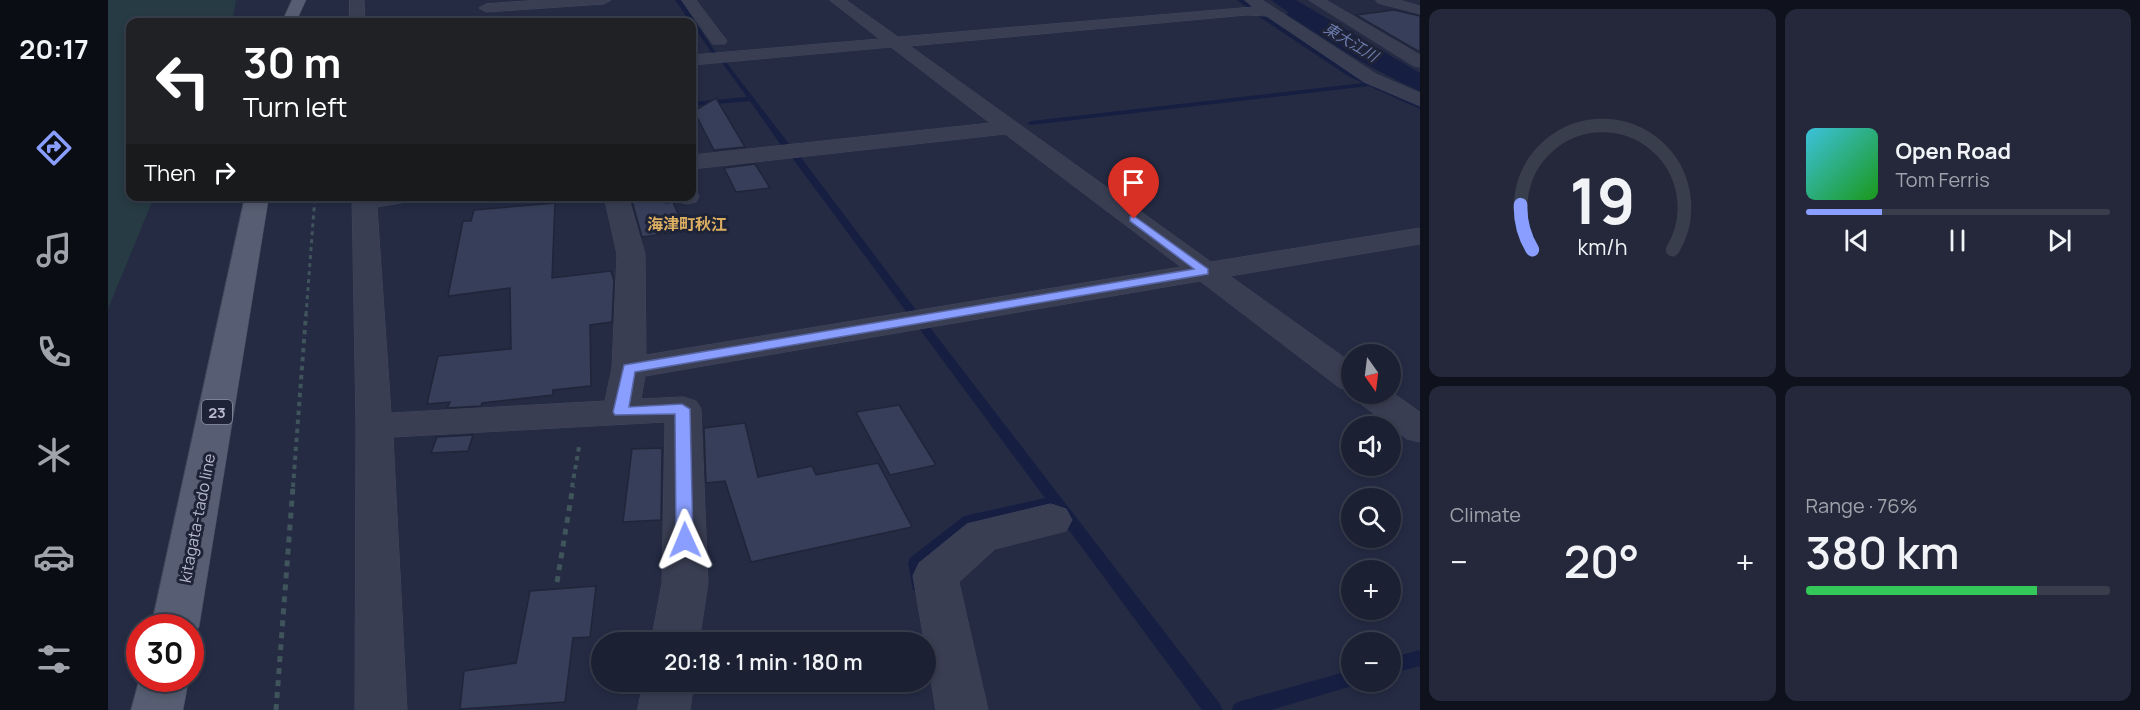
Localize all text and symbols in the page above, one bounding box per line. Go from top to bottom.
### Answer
water label: 東大江川 [1320,18,1384,67]
text: 20:17 [19,30,89,67]
text: 30 m [243,33,341,91]
icon: left [144,42,222,120]
text: Turn left [243,88,347,125]
icon: directions [33,127,75,169]
text: Open Road [1896,136,2011,166]
icon: right [208,156,241,189]
pin [1108,157,1159,219]
text: 19 [1569,157,1635,243]
text: Then [144,158,196,188]
icon: arrive [1117,166,1150,199]
text: Tom Ferris [1896,166,1990,193]
district label: 海津町秋江 [647,213,727,235]
icon: previous [1840,224,1873,257]
icon: pause [1941,224,1974,257]
icon: next [2043,224,2076,257]
icon: music [33,229,75,271]
text: km/h [1577,232,1627,261]
icon: phone [33,331,75,373]
north arrow [1341,344,1401,404]
map controls [1341,344,1401,692]
road number: 23 [202,400,232,424]
button: sound [1341,416,1401,476]
icon: climate [33,434,75,476]
street label: kitagata-tado line [174,452,220,584]
button: search [1341,488,1401,548]
text: Range · 76% [1806,492,1918,519]
text: Climate [1450,501,1521,528]
position arrow [653,508,717,572]
text: 380 km [1806,521,1959,583]
text: 20° [1564,530,1639,592]
icon: car [33,536,75,578]
text: − [1450,539,1468,584]
text: + [1735,539,1754,584]
button: + [1341,560,1401,620]
speed limit sign: 30 [126,614,204,692]
button: − [1341,632,1401,692]
icon: filters [33,638,75,680]
text: 20:18 · 1 min · 180 m [664,647,863,677]

